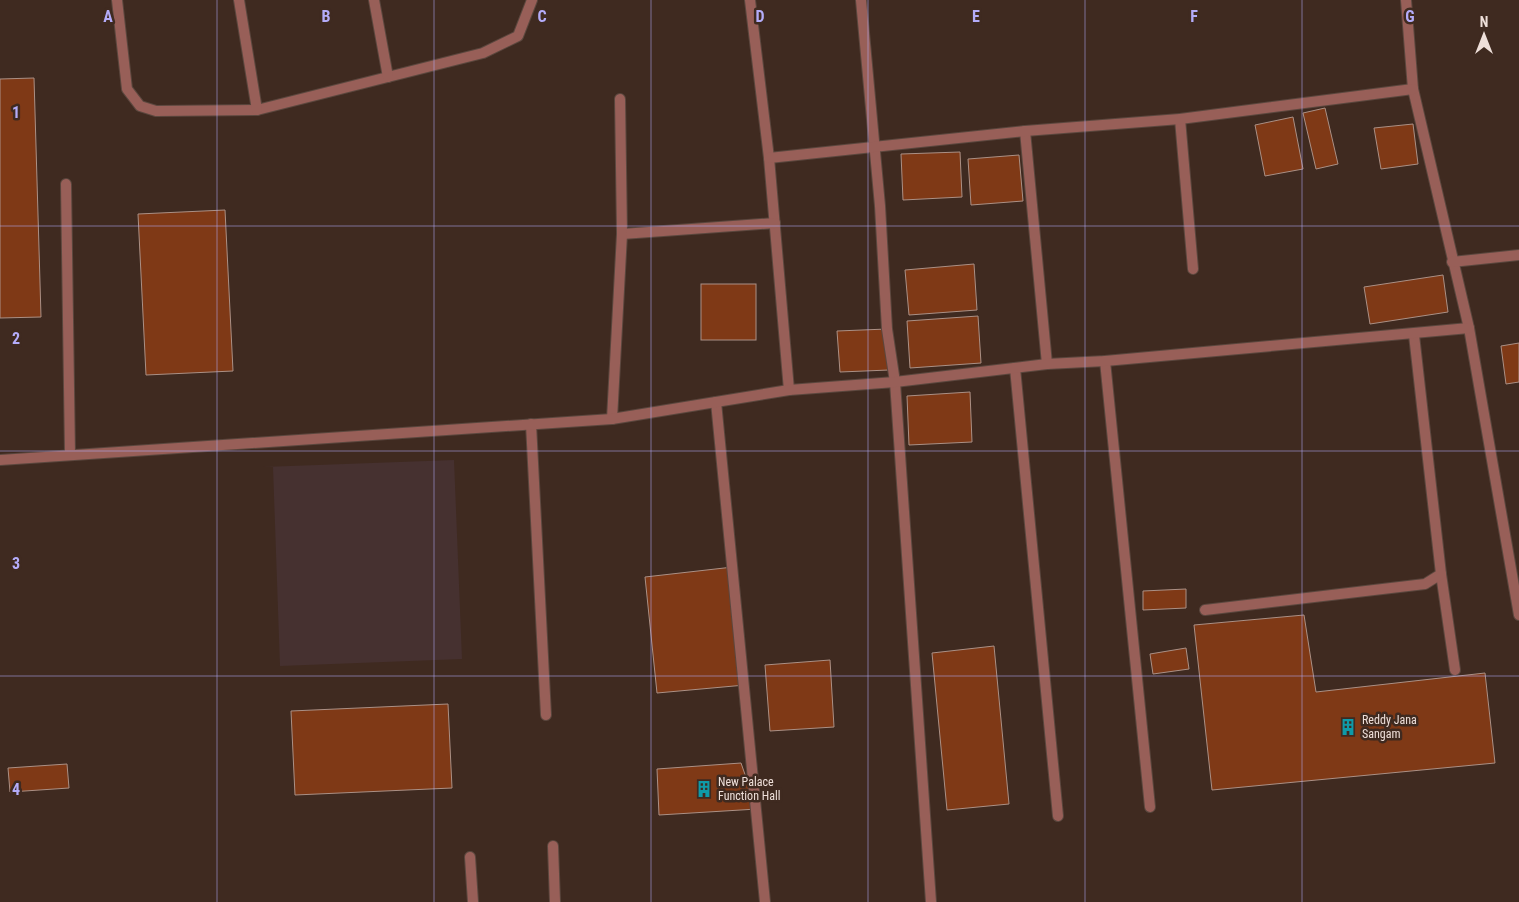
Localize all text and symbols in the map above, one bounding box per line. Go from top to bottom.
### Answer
text: A [103,7,113,26]
text: B [322,7,331,26]
text: C [537,7,547,26]
text: D [755,7,765,26]
text: E [972,7,980,26]
text: F [1190,7,1198,26]
text: G [1405,7,1415,26]
north arrow [1459,10,1509,60]
text: N [1480,14,1488,30]
text: 1 [12,103,20,122]
text: 2 [12,329,20,348]
text: 3 [12,554,20,573]
place label: Reddy Jana Sangam [1362,713,1417,741]
building icon: Reddy Jana Sangam [1338,717,1358,737]
place label: New Palace Function Hall [718,775,780,803]
building icon: New Palace Function Hall [694,779,714,799]
text: 4 [12,780,20,799]

